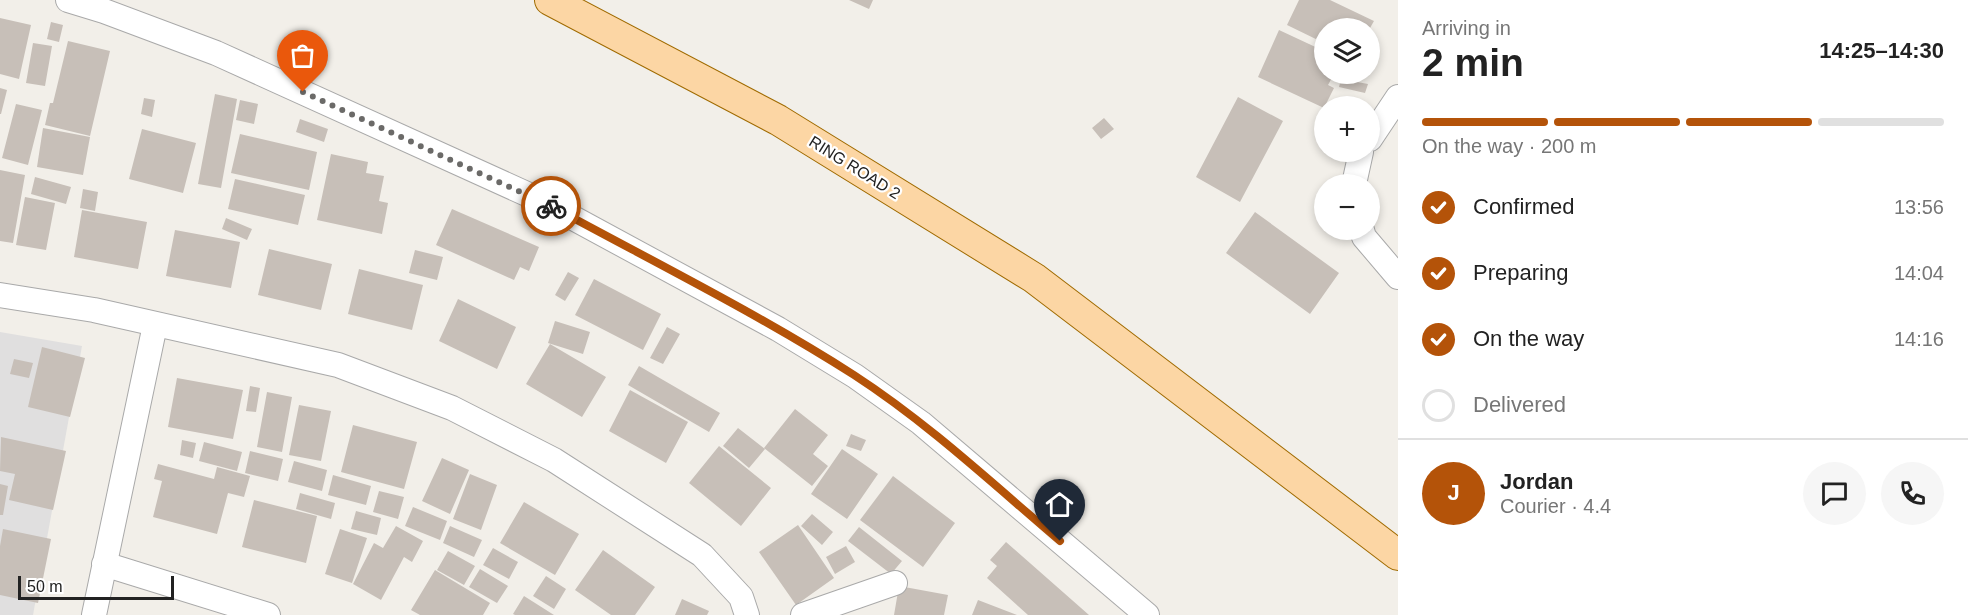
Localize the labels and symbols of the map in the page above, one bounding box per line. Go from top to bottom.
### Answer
pin [277,30,328,92]
street label: RING ROAD 2 [806,133,903,202]
courier [521,176,581,236]
pin [1034,479,1085,541]
scale bar [18,573,174,600]

